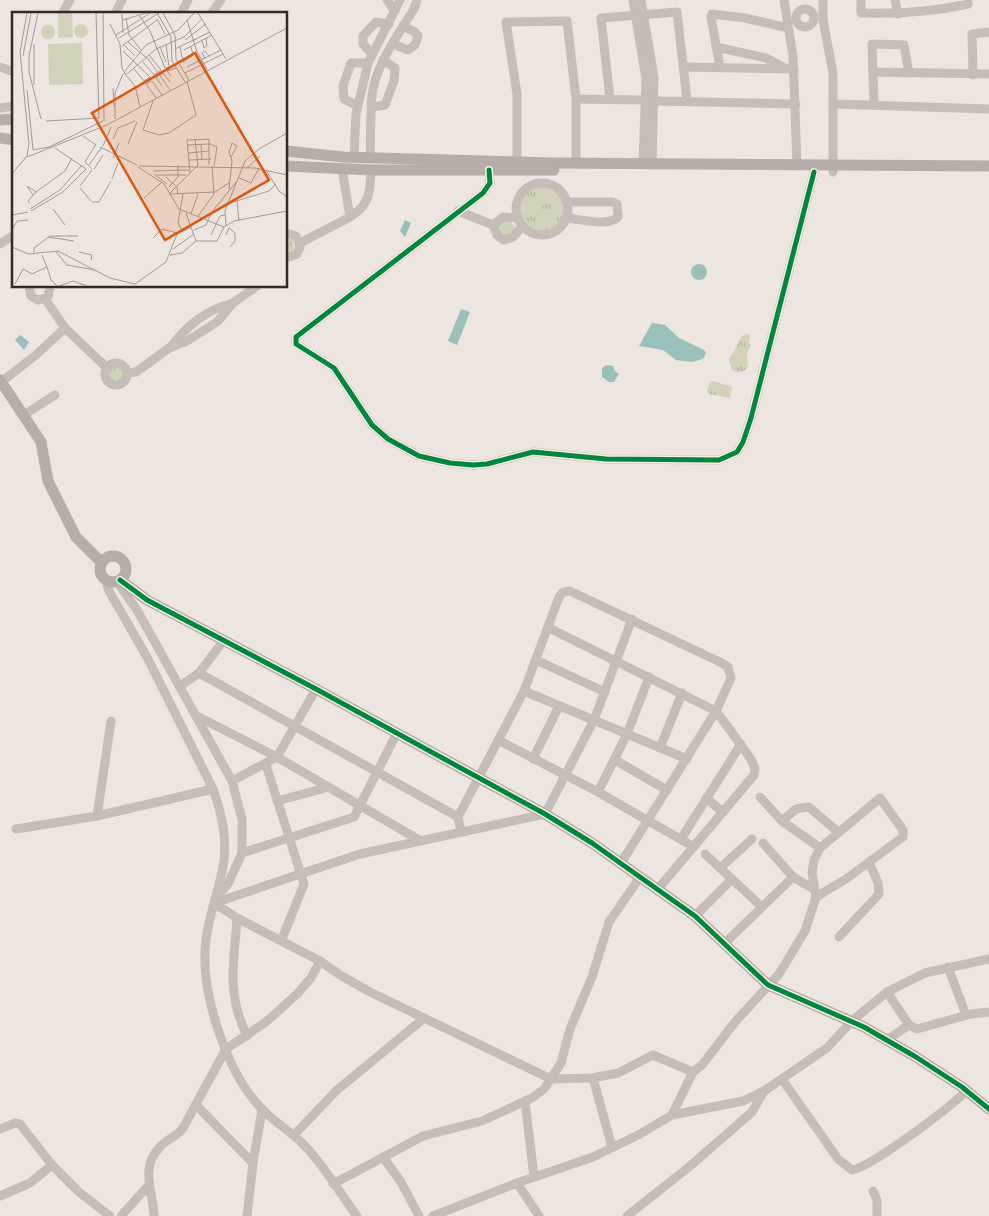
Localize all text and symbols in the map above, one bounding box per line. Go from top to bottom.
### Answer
inset map [12,12,288,288]

